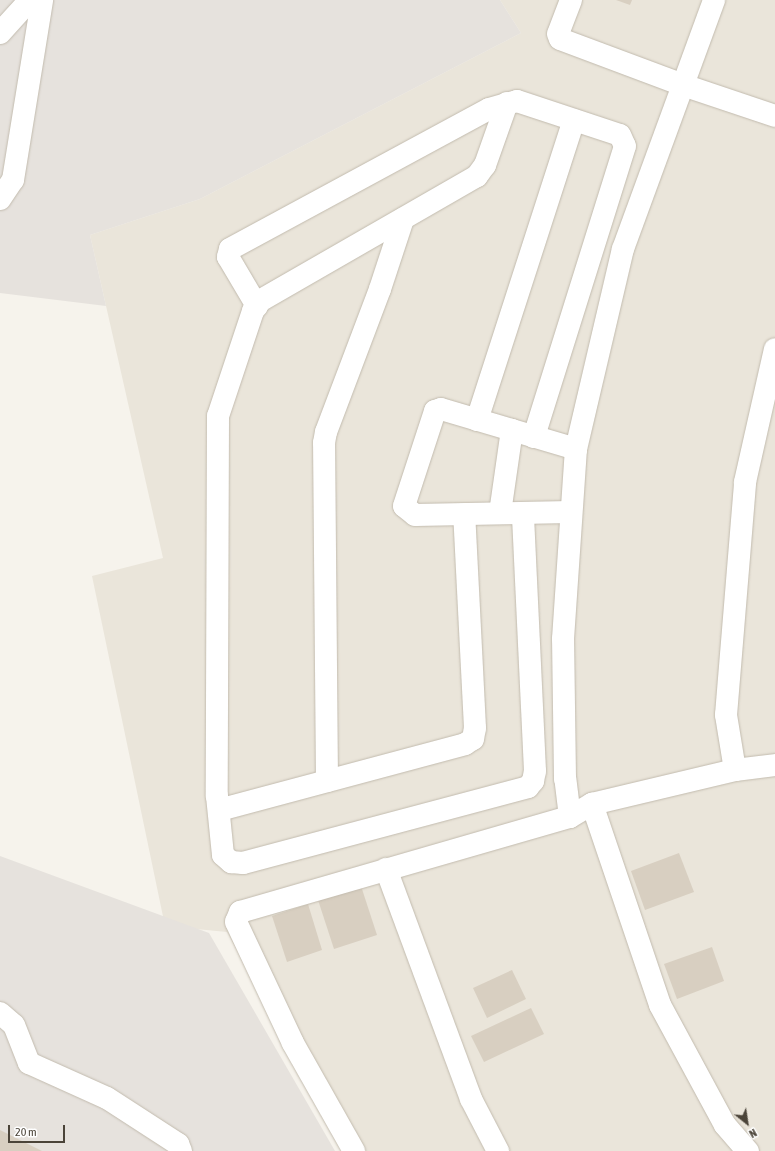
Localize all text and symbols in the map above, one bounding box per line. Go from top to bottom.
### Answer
north arrow [727,1103,767,1143]
scale bar [10,1117,67,1143]
text: 20 m [15,1125,37,1139]
text: N [747,1127,759,1140]

